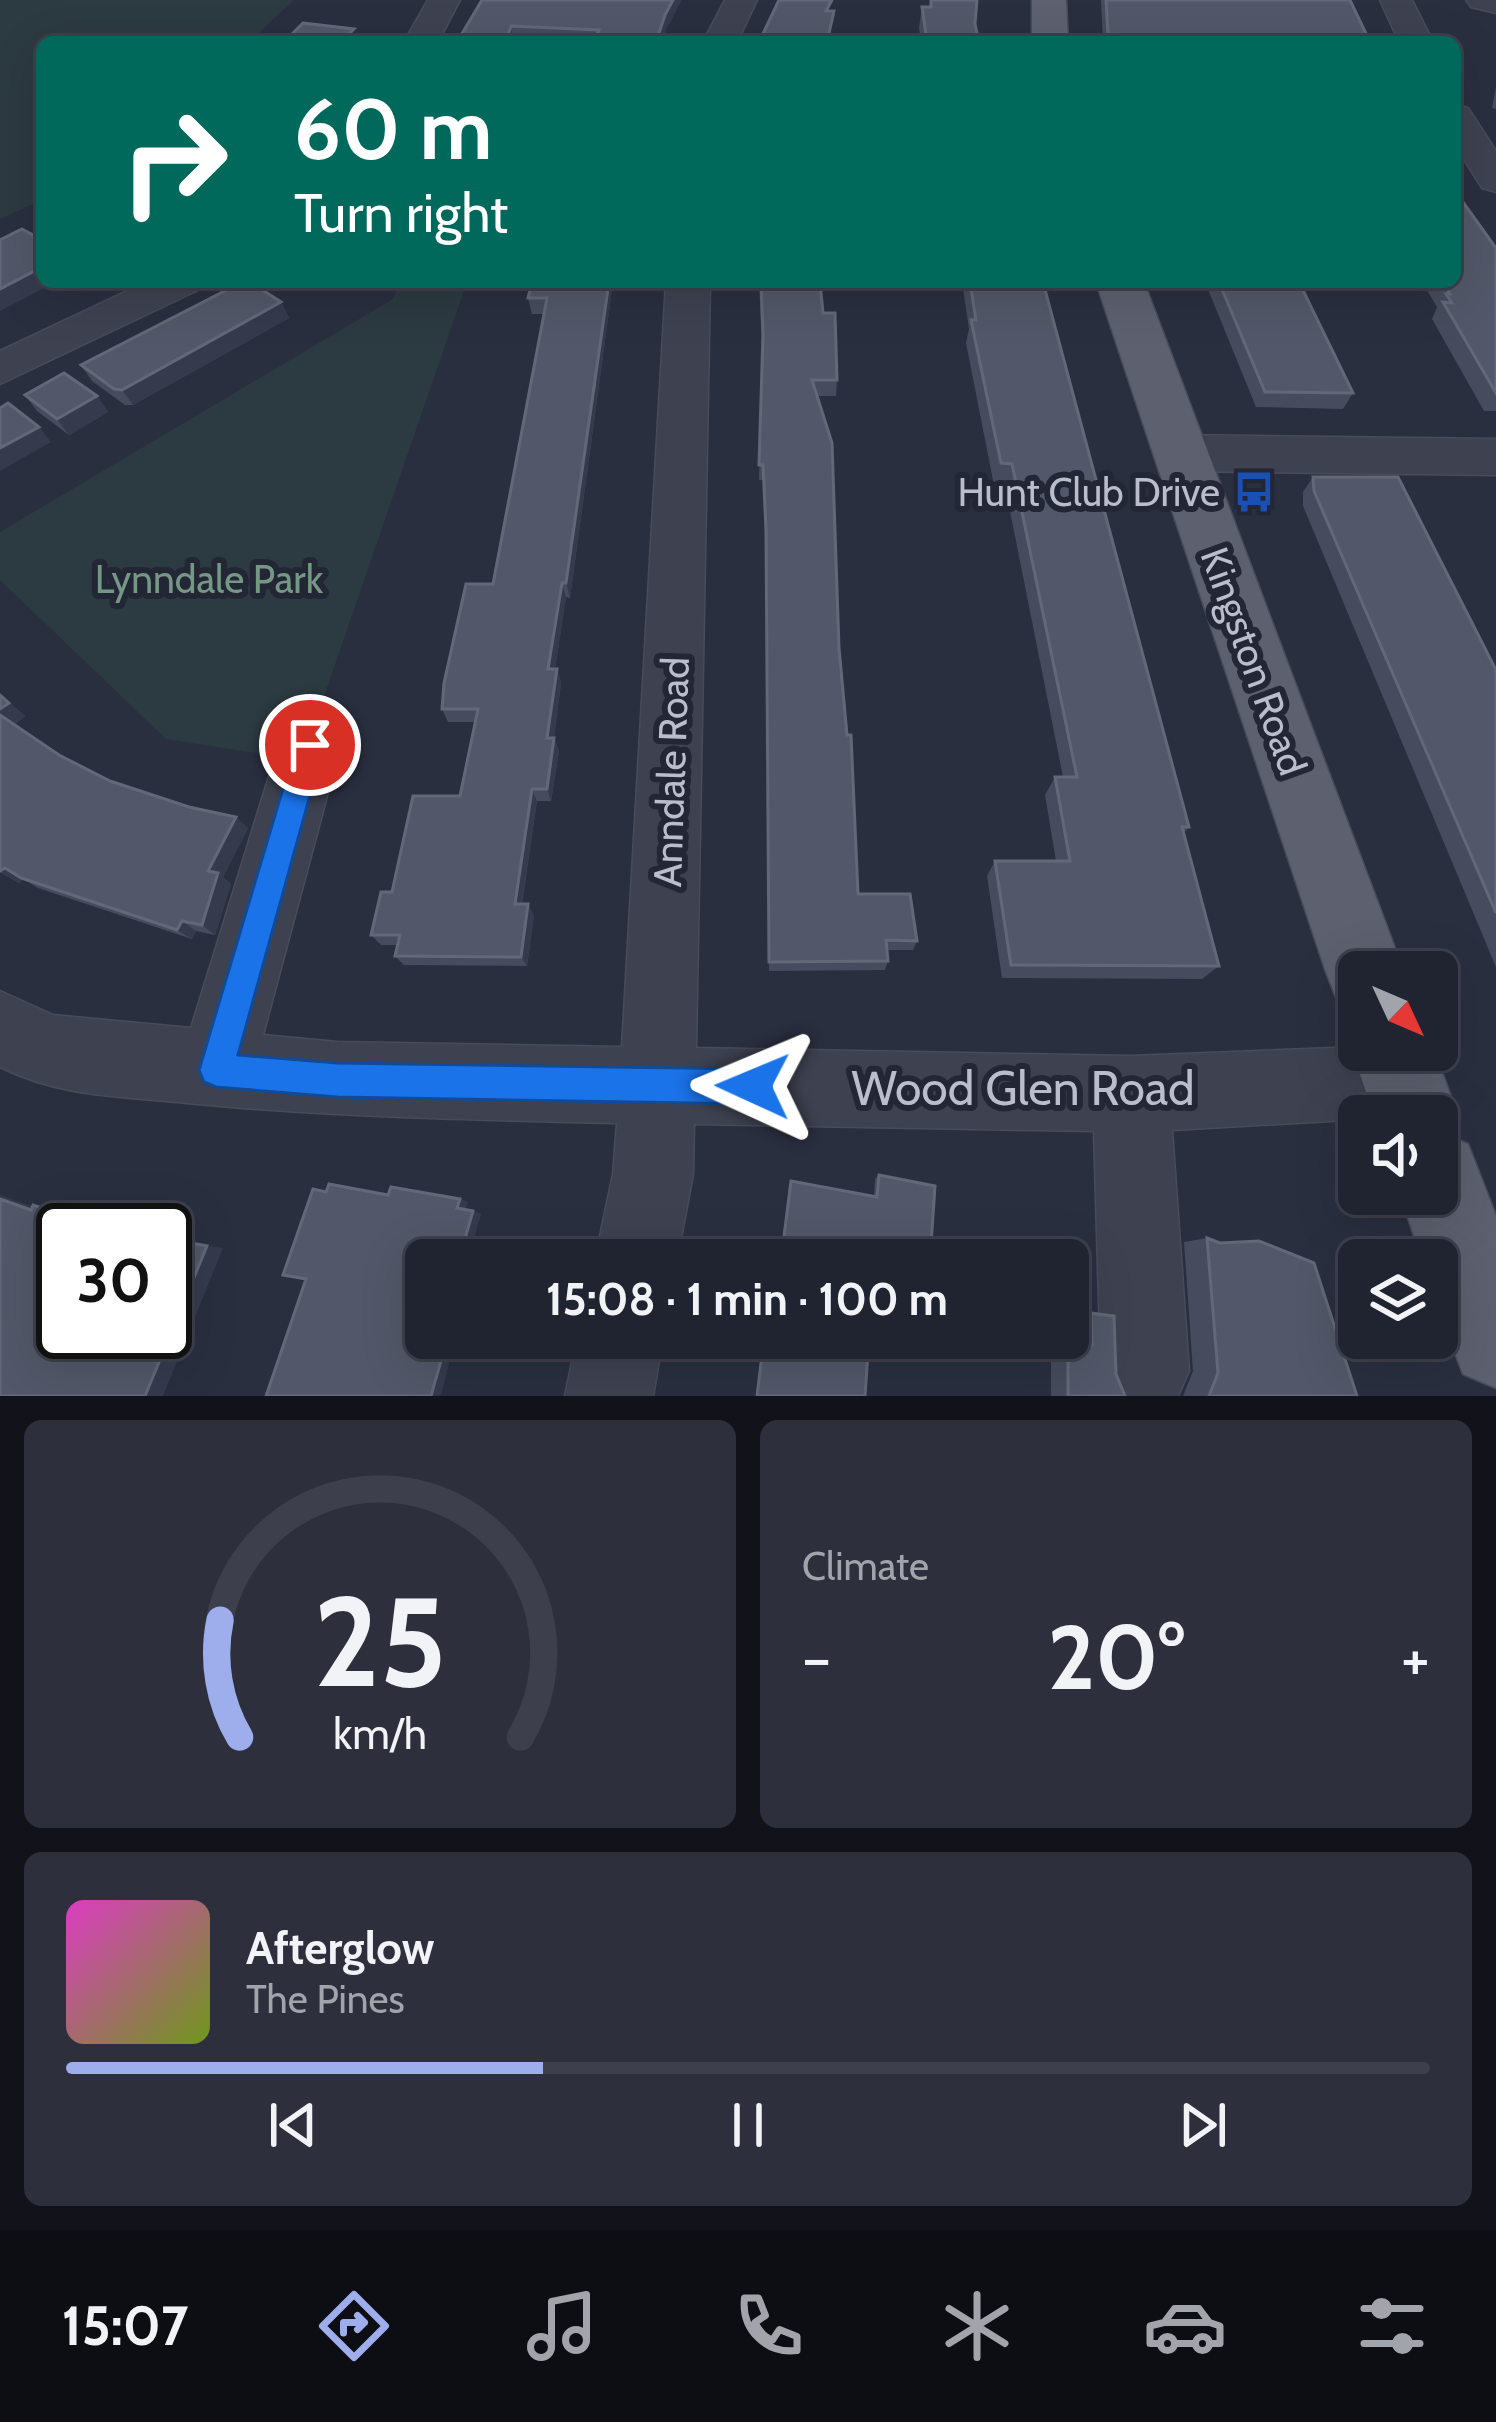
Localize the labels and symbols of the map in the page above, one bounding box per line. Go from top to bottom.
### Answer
place label: Hunt Club Drive [957,468,1220,516]
bus stop icon: Hunt Club Drive [1231,469,1277,515]
street label: Kingston Road [1191,541,1317,781]
park label: Lynndale Park [95,555,324,603]
street label: Anndale Road [643,656,699,888]
pin [259,694,361,796]
north arrow [1338,951,1458,1071]
position arrow [690,1023,816,1149]
street label: Wood Glen Road [851,1059,1195,1117]
speed limit sign: 30 [36,1203,192,1359]

